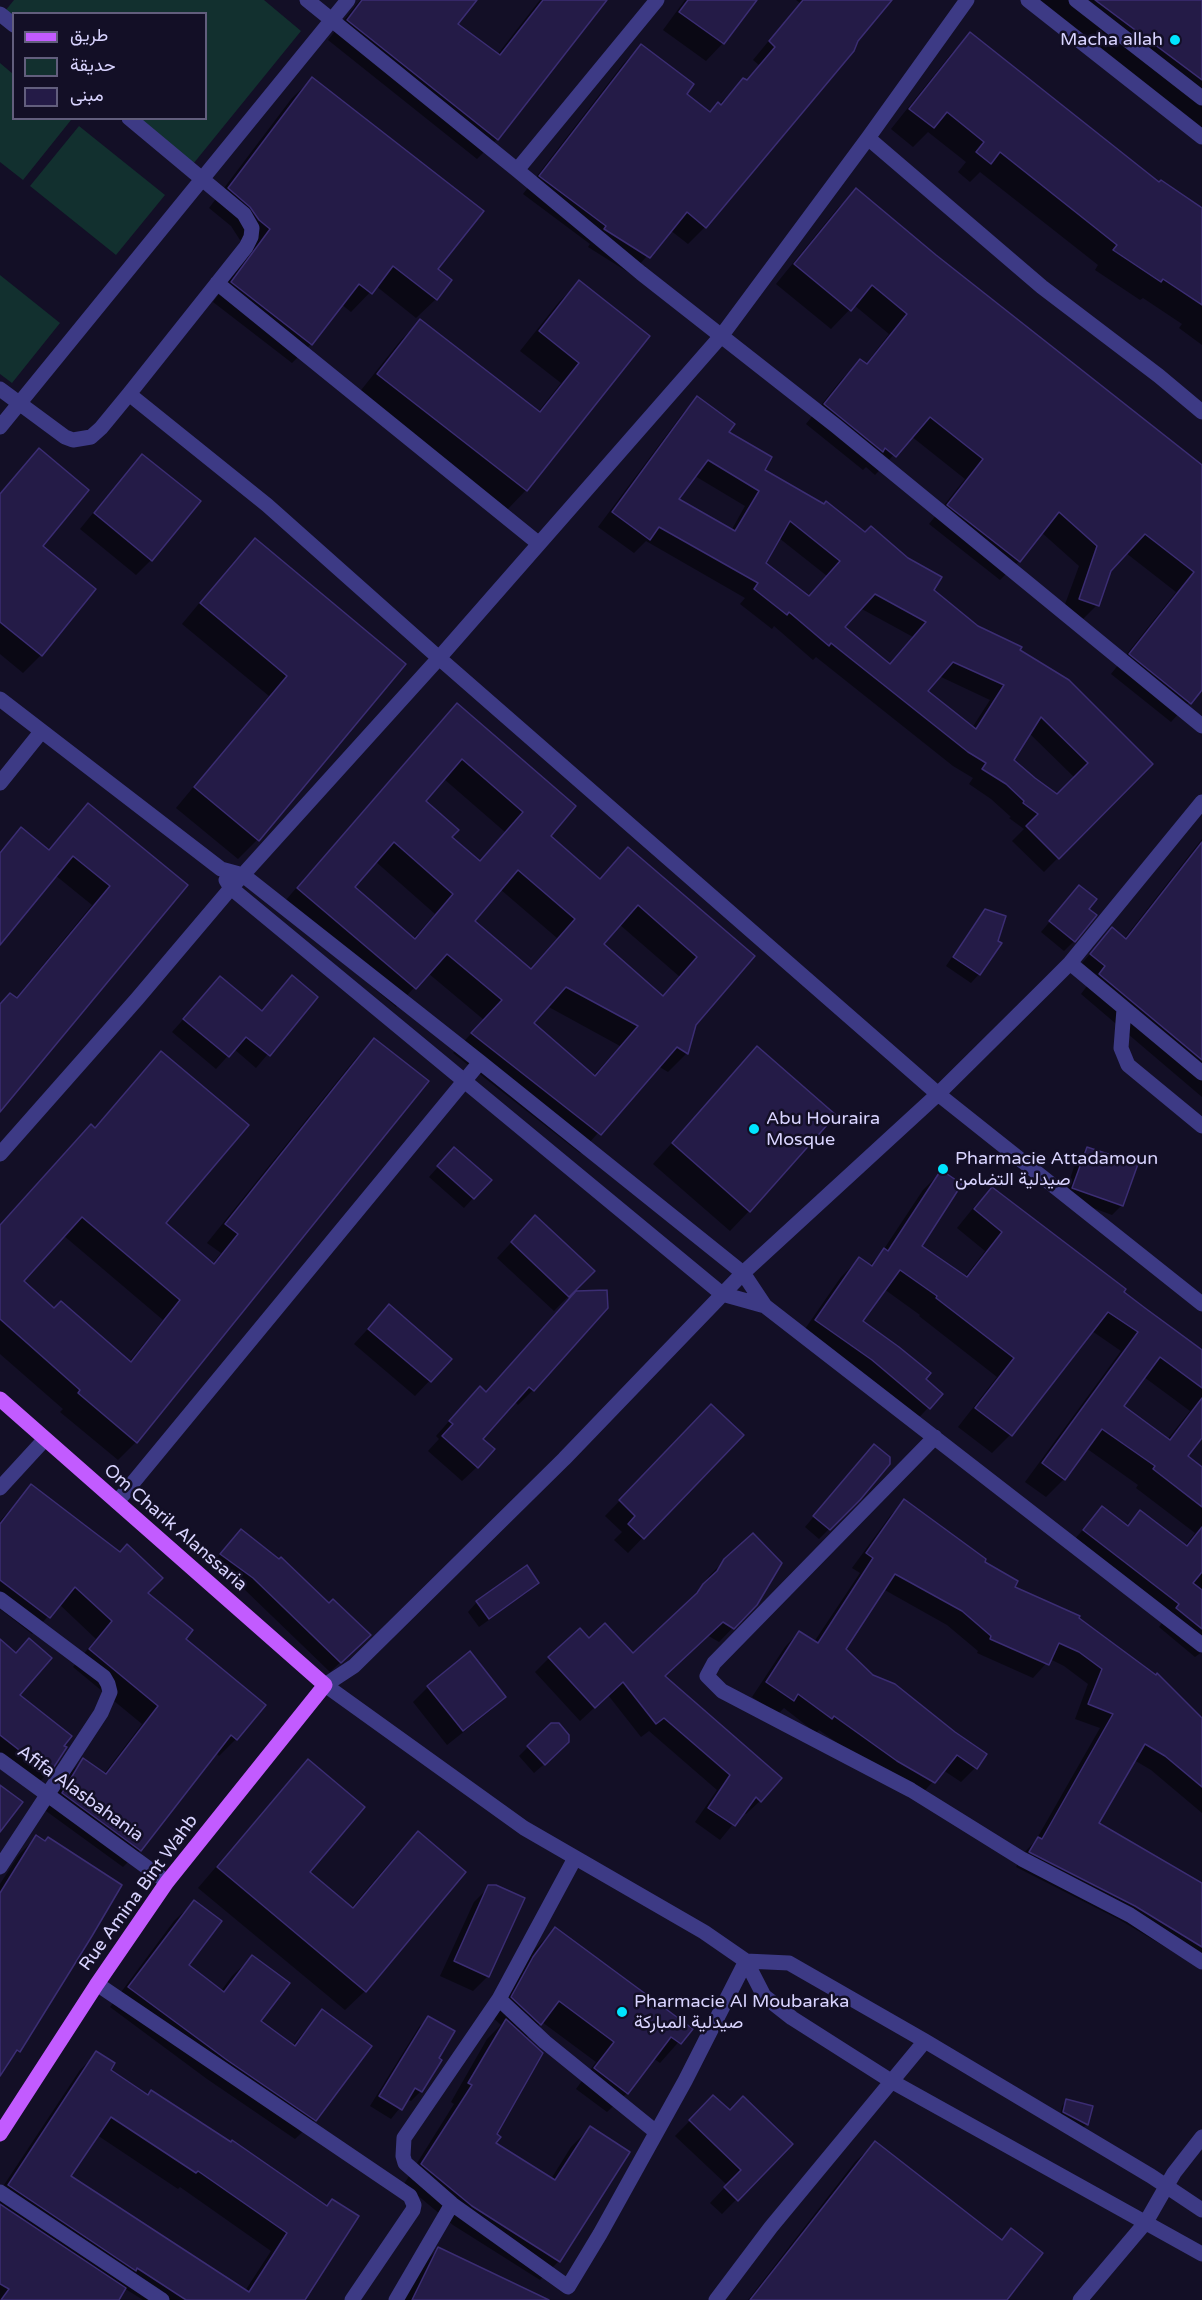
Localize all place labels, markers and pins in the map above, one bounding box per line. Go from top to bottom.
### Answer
place label: Macha allah [1060,29,1163,51]
marker: Macha allah [1168,33,1182,47]
place label: Abu Houraira Mosque [766,1108,880,1150]
marker: Abu Houraira Mosque [747,1122,761,1136]
place label: Pharmacie Attadamoun صيدلية التضامن [955,1148,1158,1190]
marker: Pharmacie Attadamoun صيدلية التضامن [936,1162,950,1176]
place label: Pharmacie Al Moubaraka صيدلية المباركة [634,1991,849,2034]
marker: Pharmacie Al Moubaraka صيدلية المباركة [615,2005,629,2019]

